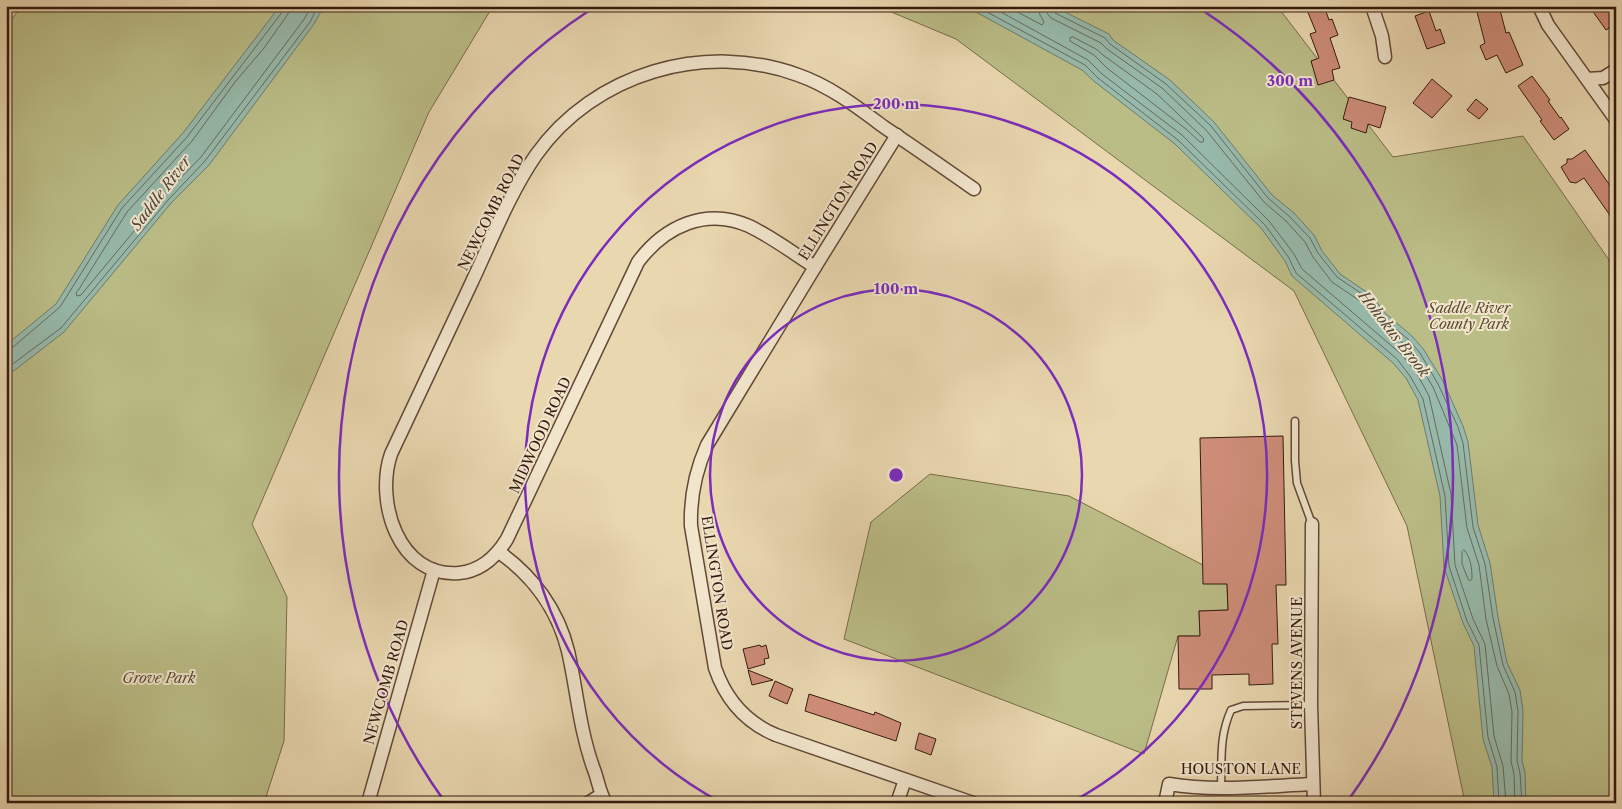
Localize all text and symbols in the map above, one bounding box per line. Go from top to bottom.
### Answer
text: 300 m [1267,71,1313,90]
text: 200 m [873,94,919,113]
street label: ELLINGTON ROAD [794,138,882,264]
street label: NEWCOMB ROAD [454,150,528,274]
water label: Saddle River [126,151,196,235]
text: 100 m [874,279,918,298]
water label: Hohokus Brook [1354,286,1434,381]
park label: Saddle River County Park [1427,299,1512,333]
street label: MIDWOOD ROAD [505,374,575,496]
centre of rings [887,466,905,484]
street label: ELLINGTON ROAD [697,514,737,652]
street label: STEVENS AVENUE [1288,597,1306,729]
street label: NEWCOMB ROAD [360,618,412,746]
park label: Grove Park [122,669,196,687]
street label: HOUSTON LANE [1181,760,1301,778]

